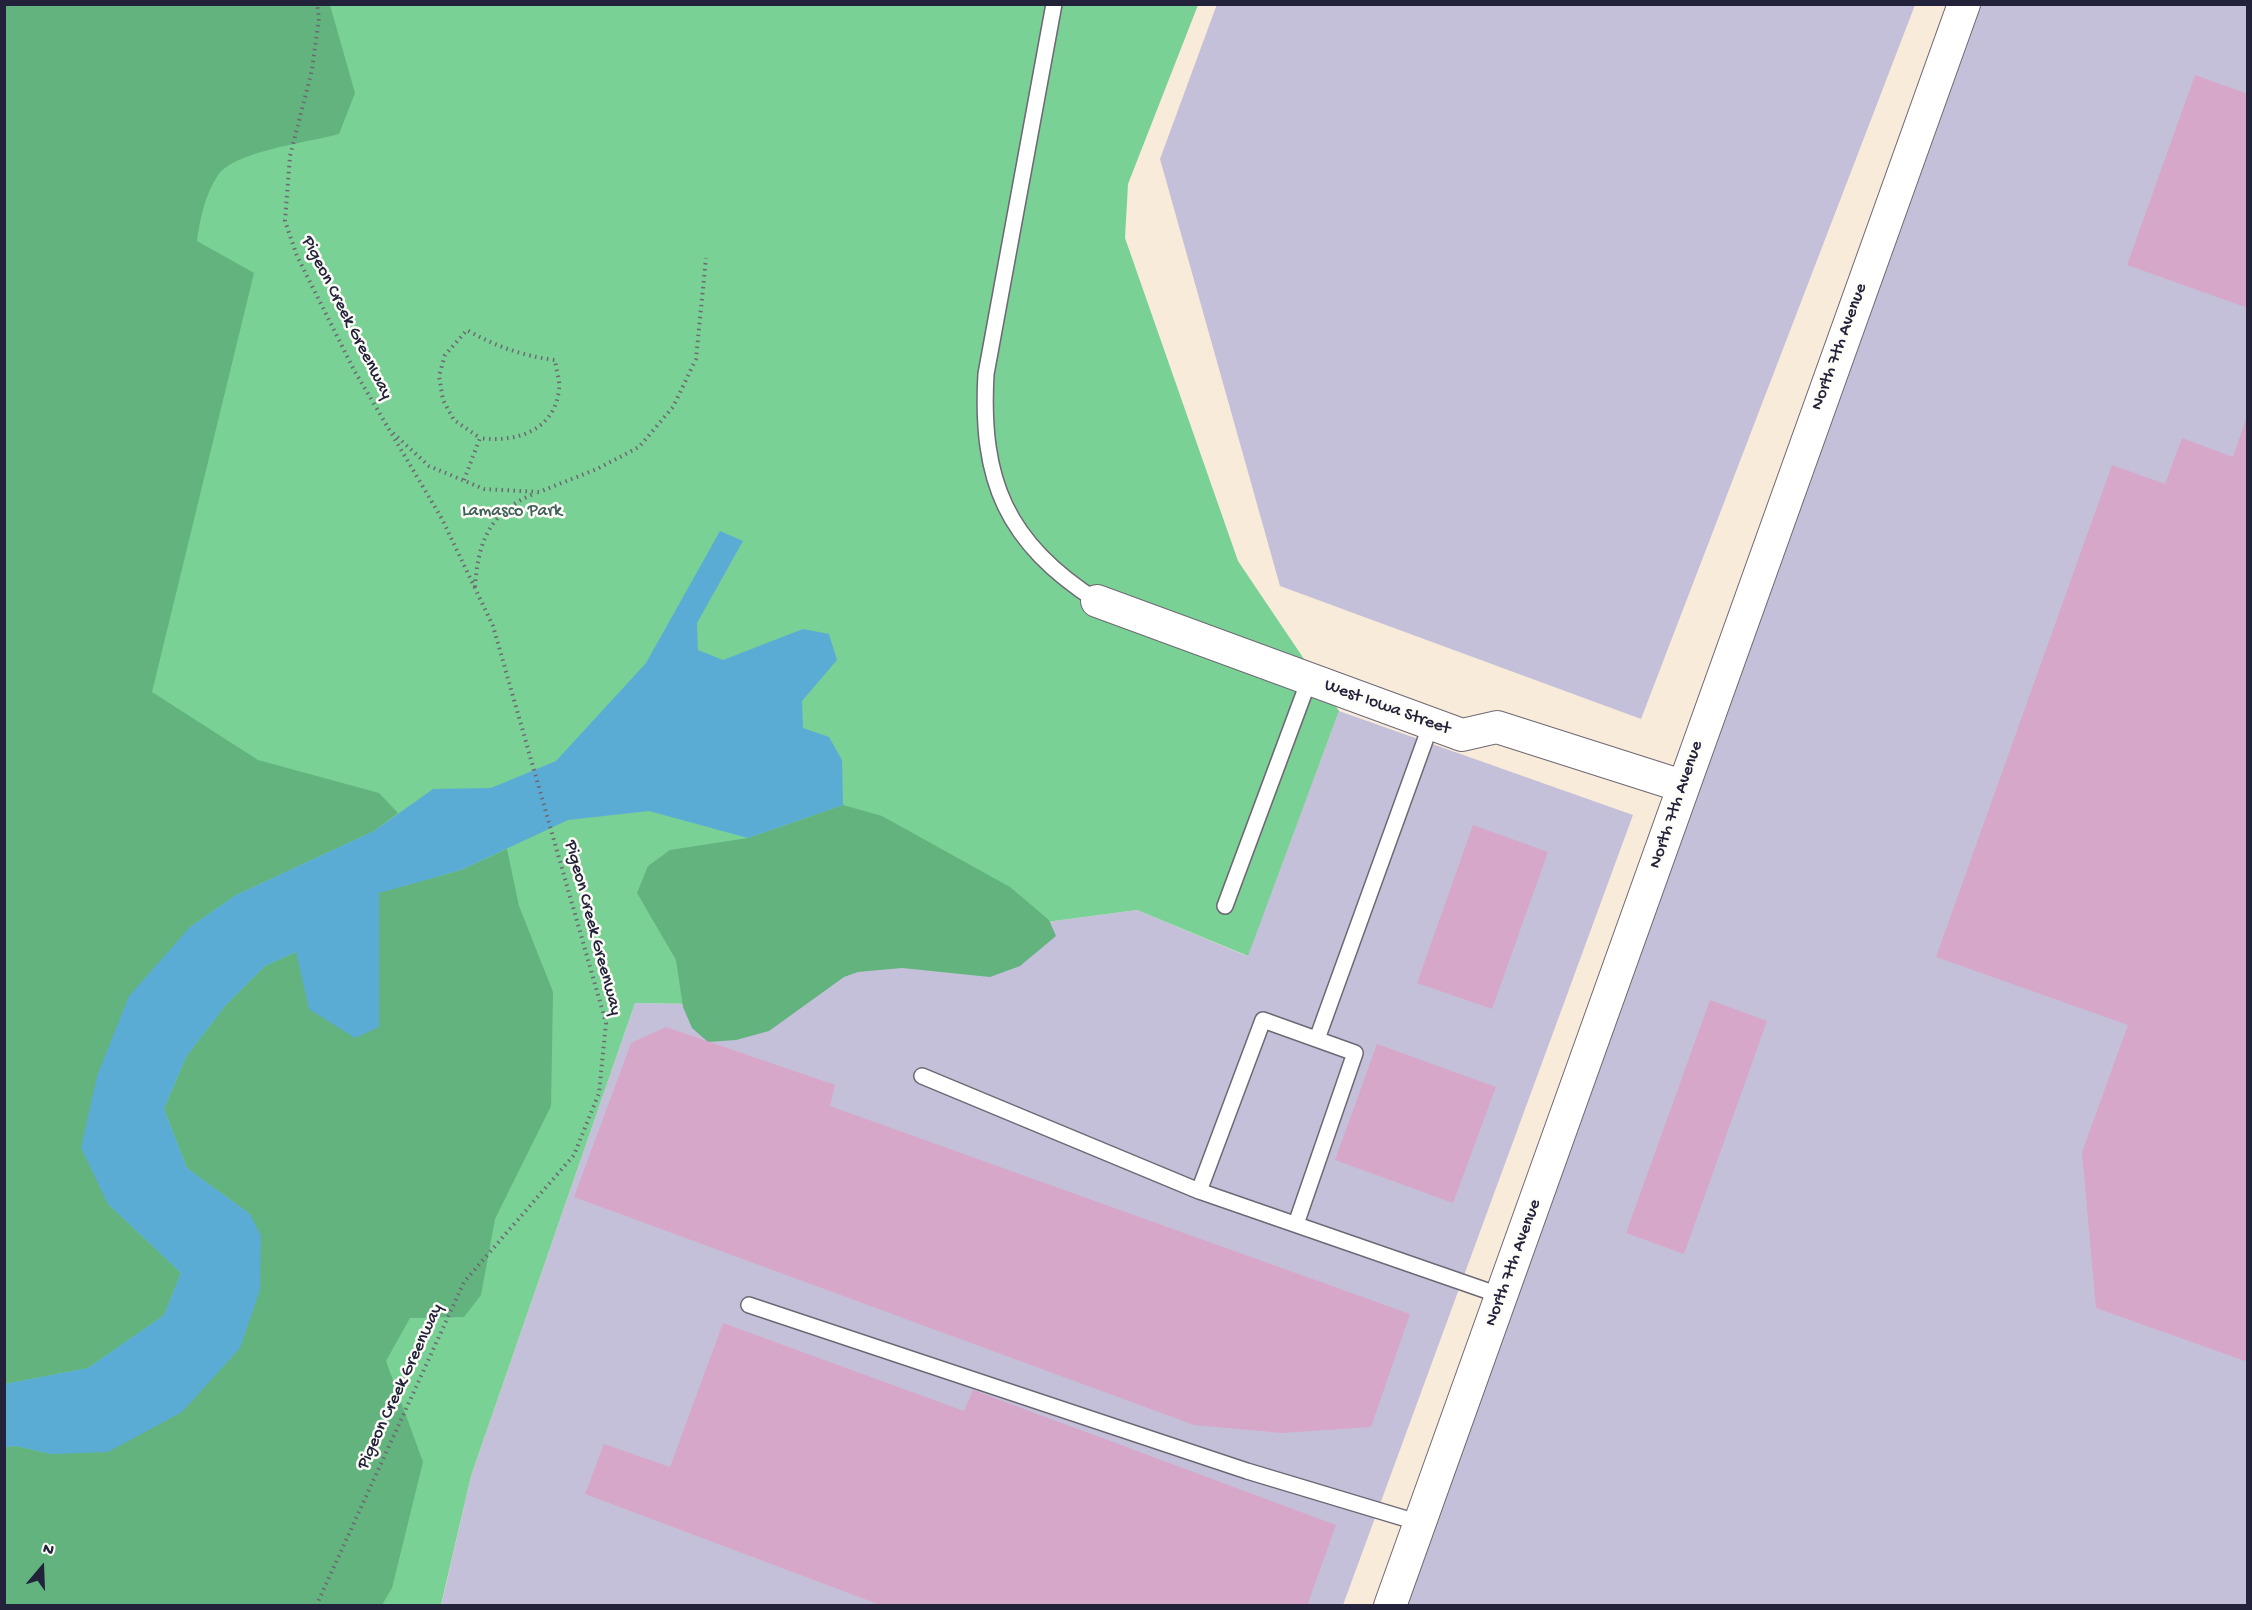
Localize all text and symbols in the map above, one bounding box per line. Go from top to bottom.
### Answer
street label: Pigeon Creek Greenway [295,233,397,403]
street label: North 7th Avenue [1807,281,1873,413]
park label: Lamasco Park [462,501,562,523]
street label: West Iowa Street [1321,675,1453,741]
street label: North 7th Avenue [1645,738,1709,872]
street label: Pigeon Creek Greenway [558,838,626,1018]
street label: North 7th Avenue [1481,1197,1547,1329]
street label: Pigeon Creek Greenway [353,1301,449,1473]
north arrow [12,1538,72,1598]
text: N [40,1540,56,1561]

